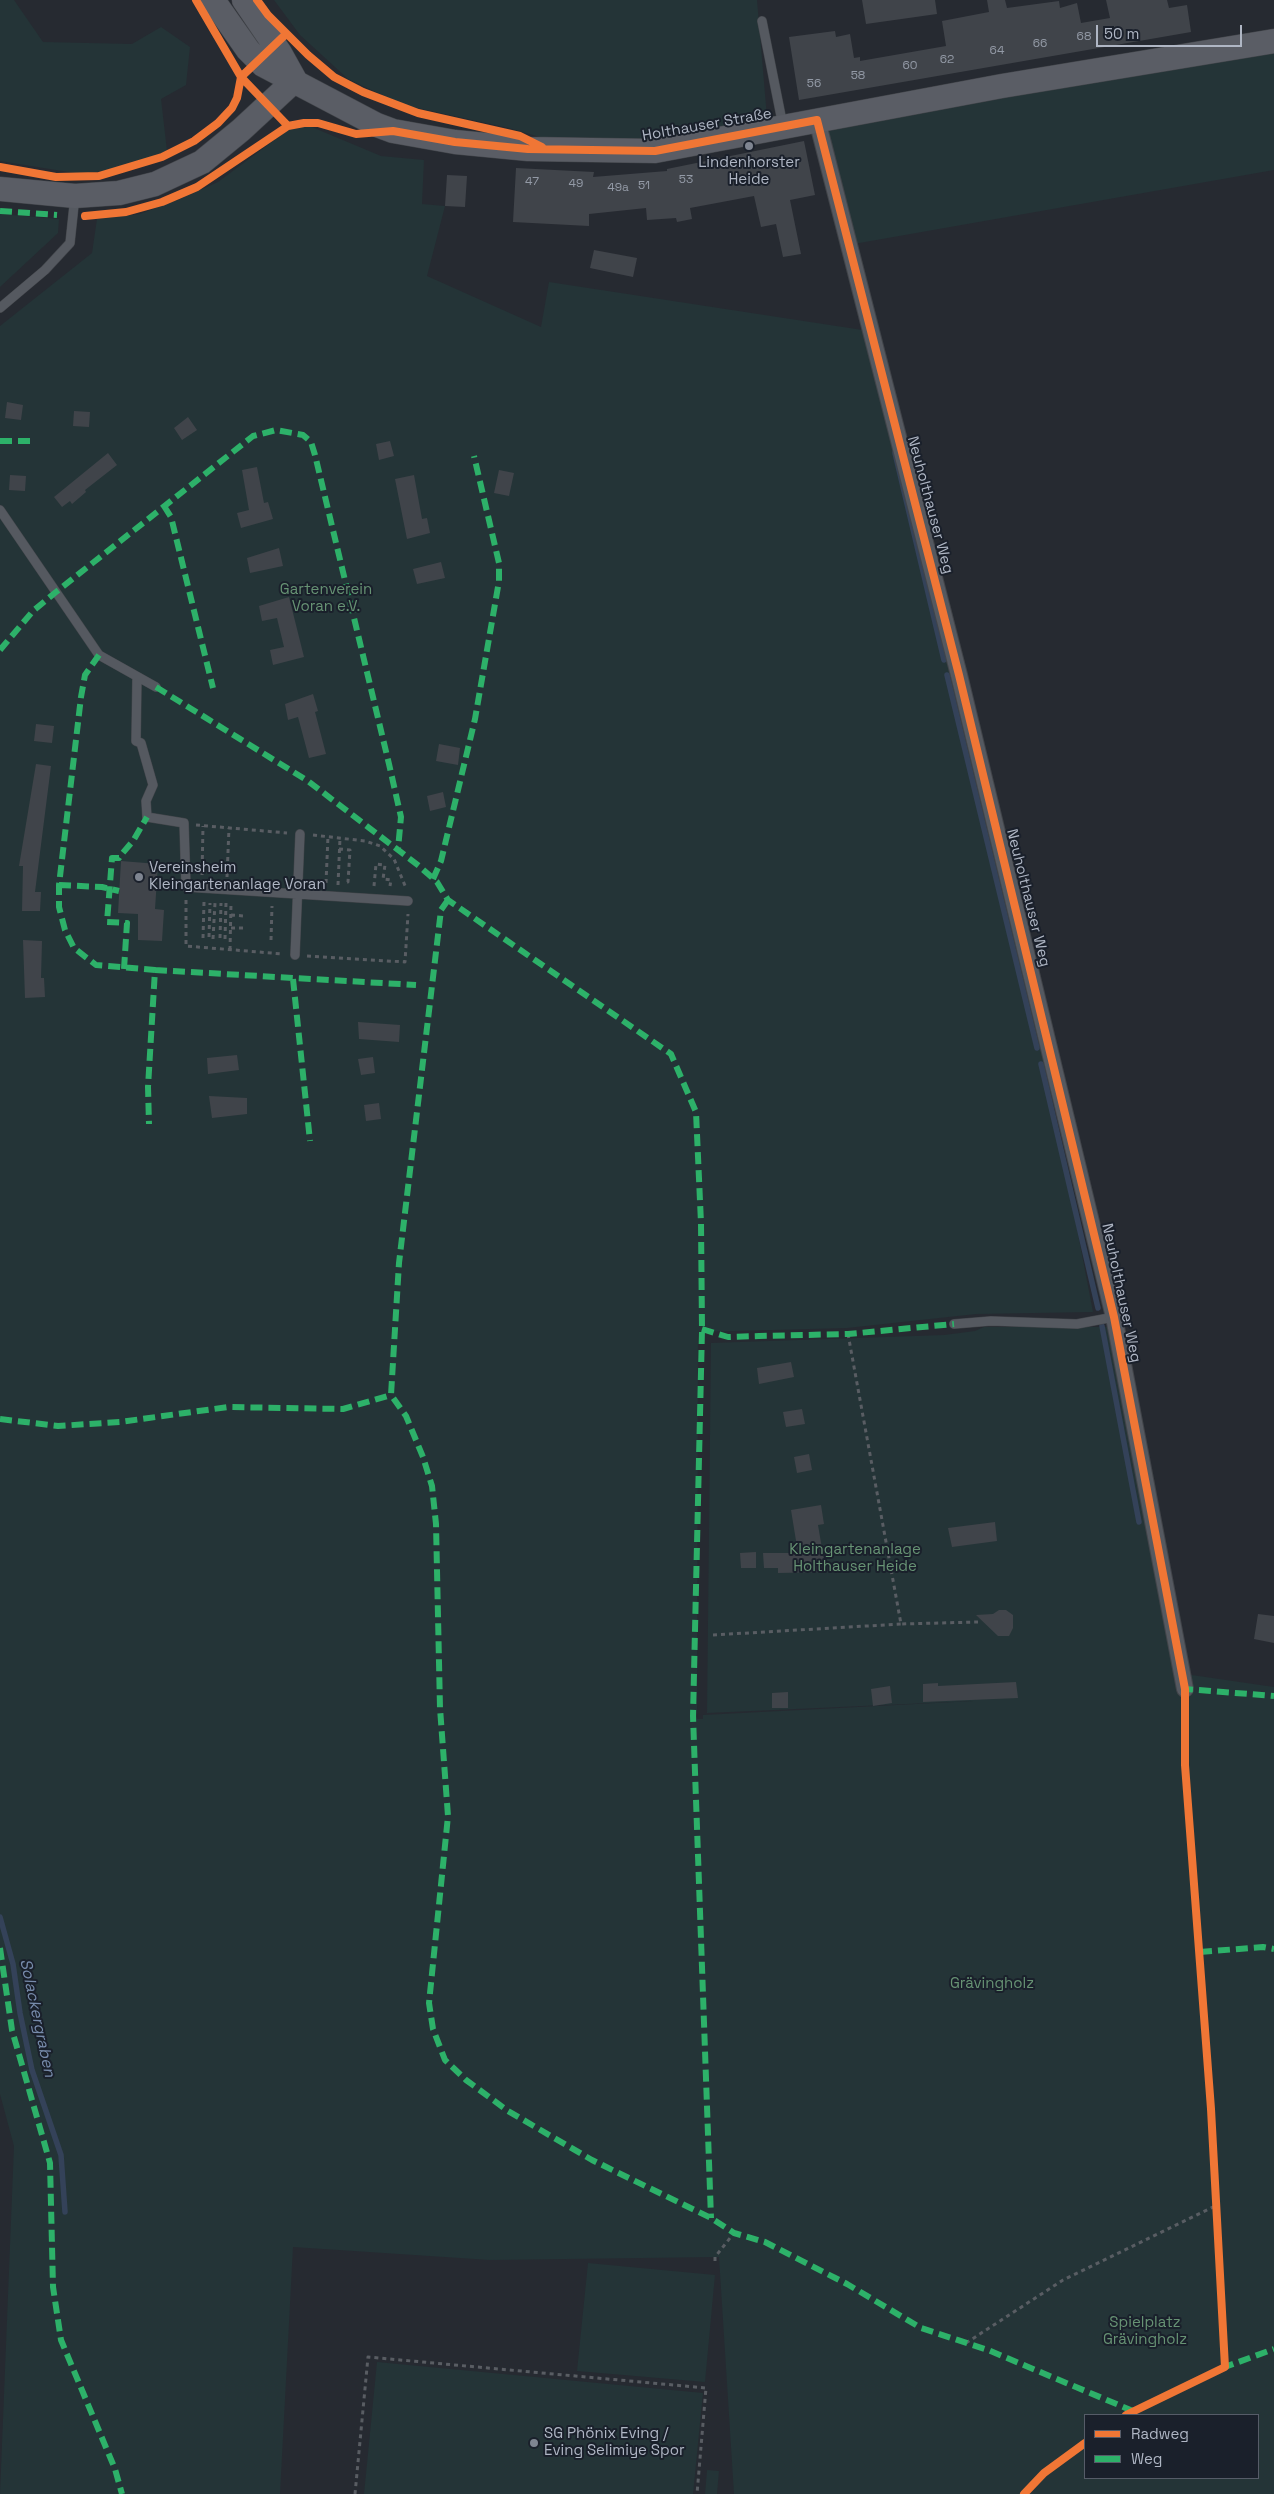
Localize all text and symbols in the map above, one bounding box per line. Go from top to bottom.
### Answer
scale bar [1099,15,1245,47]
text: 50 m [1104,24,1139,43]
house number: 68 [1077,30,1091,44]
house number: 66 [1033,37,1047,51]
house number: 64 [990,44,1004,58]
house number: 62 [940,53,954,67]
house number: 60 [902,59,918,73]
house number: 58 [851,69,865,83]
house number: 56 [807,77,821,91]
street label: Holthauser Straße [641,105,773,145]
marker: Lindenhorster Heide [743,140,755,152]
place label: Lindenhorster Heide [698,154,800,189]
house number: 53 [679,173,693,187]
house number: 47 [525,175,539,189]
house number: 49 [569,177,583,191]
house number: 51 [638,179,650,193]
house number: 49a [607,181,629,195]
street label: Neuholthauser Weg [903,434,957,576]
park label: Gartenverein Voran e.V. [280,581,372,616]
street label: Neuholthauser Weg [1002,827,1054,969]
place label: Vereinsheim Kleingartenanlage Voran [149,859,326,894]
marker: Vereinsheim Kleingartenanlage Voran [133,871,145,883]
street label: Neuholthauser Weg [1097,1222,1145,1364]
park label: Kleingartenanlage Holthauser Heide [789,1541,921,1576]
water label: Solackergraben [15,1957,59,2079]
park label: Grävingholz [950,1975,1034,1993]
park label: Spielplatz Grävingholz [1103,2314,1187,2349]
legend [1084,2414,1259,2479]
text: Radweg [1131,2424,1189,2443]
place label: SG Phönix Eving / Eving Selimiye Spor [544,2425,685,2460]
marker: SG Phönix Eving / Eving Selimiye Spor [528,2437,540,2449]
text: Weg [1131,2449,1162,2468]

